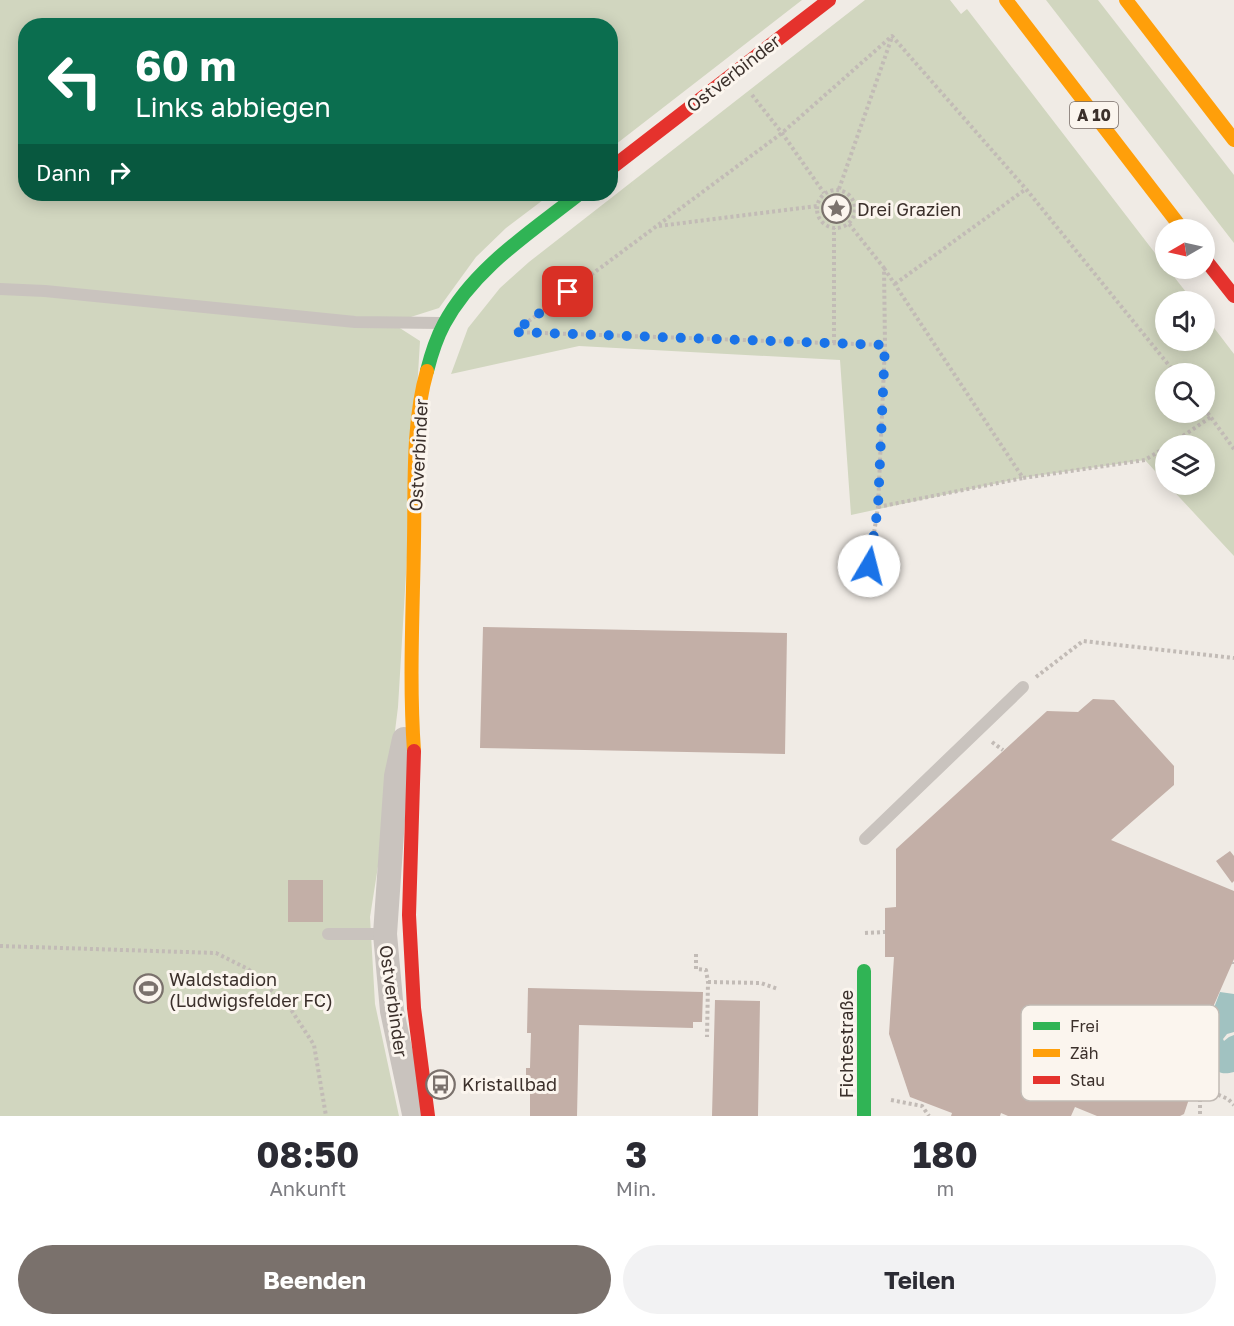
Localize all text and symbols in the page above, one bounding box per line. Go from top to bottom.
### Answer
street label: Ostverbinder [682,30,784,116]
text: 60 m [135,40,236,90]
icon: left [36,42,114,120]
text: Links abbiegen [135,91,331,123]
road number: A 10 [1070,102,1118,128]
icon: right [103,156,136,189]
text: Dann [36,159,91,186]
place icon: Drei Grazien [820,193,852,225]
place label: Drei Grazien [857,198,961,220]
north arrow [1155,219,1215,279]
map controls [1155,219,1215,495]
pin [542,266,593,317]
icon: arrive [551,275,584,308]
button: sound [1155,291,1215,351]
button: search [1155,363,1215,423]
street label: Ostverbinder [404,398,432,512]
button: layers [1155,435,1215,495]
position arrow [837,534,901,598]
street label: Ostverbinder [375,943,413,1059]
place label: Waldstadion (Ludwigsfelder FC) [169,968,333,1011]
sports icon: Waldstadion (Ludwigsfelder FC) [132,973,164,1005]
street label: Fichtestraße [835,990,857,1098]
legend [1021,1005,1219,1101]
text: Frei [1070,1016,1099,1036]
text: Zäh [1070,1043,1098,1063]
bus stop icon: Kristallbad [425,1068,457,1100]
text: Stau [1070,1070,1105,1090]
place label: Kristallbad [462,1073,557,1095]
text: 08:50 [256,1133,360,1176]
text: 3 [625,1133,647,1176]
text: 180 [913,1133,978,1176]
text: Ankunft [269,1176,346,1200]
text: Min. [616,1176,657,1200]
text: m [936,1176,954,1200]
button: Beenden [18,1245,611,1314]
button: Teilen [623,1245,1216,1314]

